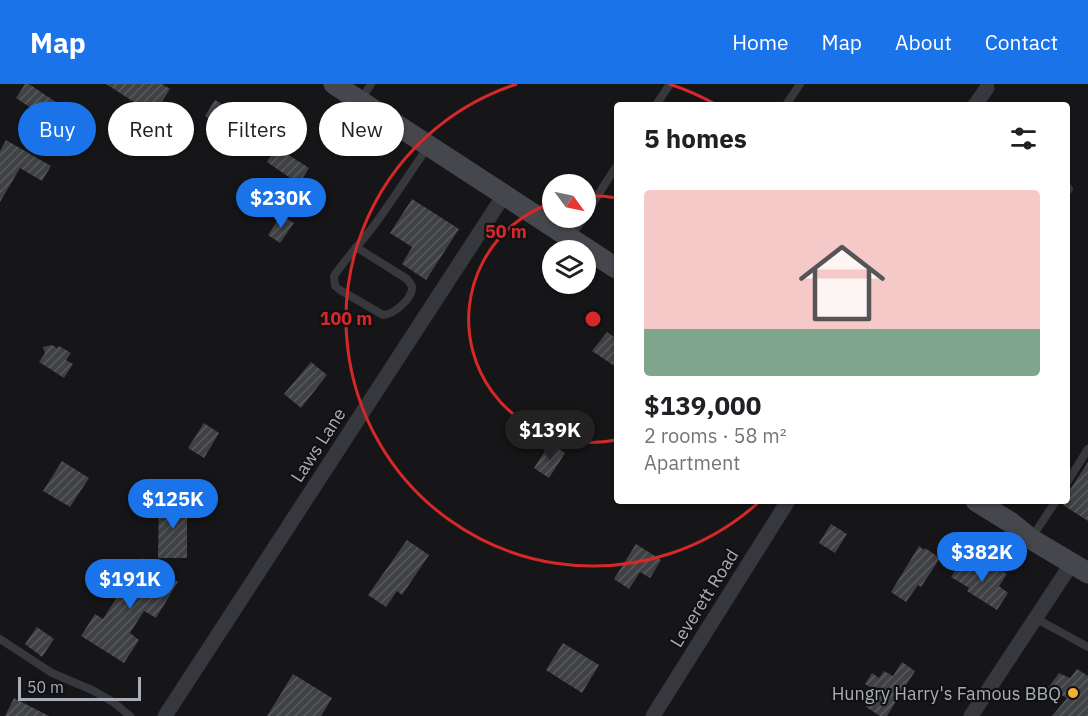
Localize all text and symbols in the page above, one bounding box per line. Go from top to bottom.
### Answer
text: Map [30,24,86,61]
text: Home [732,28,789,56]
text: Map [822,28,862,56]
text: About [895,28,952,56]
text: Contact [985,28,1058,56]
chip: Buy [18,102,96,156]
chip: Rent [108,102,194,156]
chip: Filters [206,102,307,156]
chip: New [319,102,404,156]
text: 5 homes [644,121,747,155]
icon: filters [1007,122,1040,155]
north arrow [542,174,596,228]
map controls [542,174,596,294]
pin: $230K [239,178,323,229]
text: $230K [250,184,312,211]
text: 50 m [485,220,527,243]
icon: home [788,229,896,337]
button: layers [542,240,596,294]
text: 100 m [320,307,372,330]
centre of rings [583,309,603,329]
text: $139,000 [644,388,761,422]
street label: Laws Lane [285,403,351,487]
pin: $139K [508,410,592,461]
text: $139K [519,416,581,443]
text: 2 rooms · 58 m² [644,422,787,449]
text: Apartment [644,449,740,476]
pin: $125K [131,479,215,530]
text: $125K [142,485,204,512]
pin: $382K [940,532,1024,583]
text: $382K [951,538,1013,565]
street label: Leverett Road [665,545,743,651]
pin: $191K [88,559,172,610]
text: $191K [99,565,161,592]
scale bar [18,674,141,702]
text: 50 m [27,677,64,697]
place label: Hungry Harry's Famous BBQ [832,682,1061,705]
marker: Hungry Harry's Famous BBQ [1066,686,1080,700]

